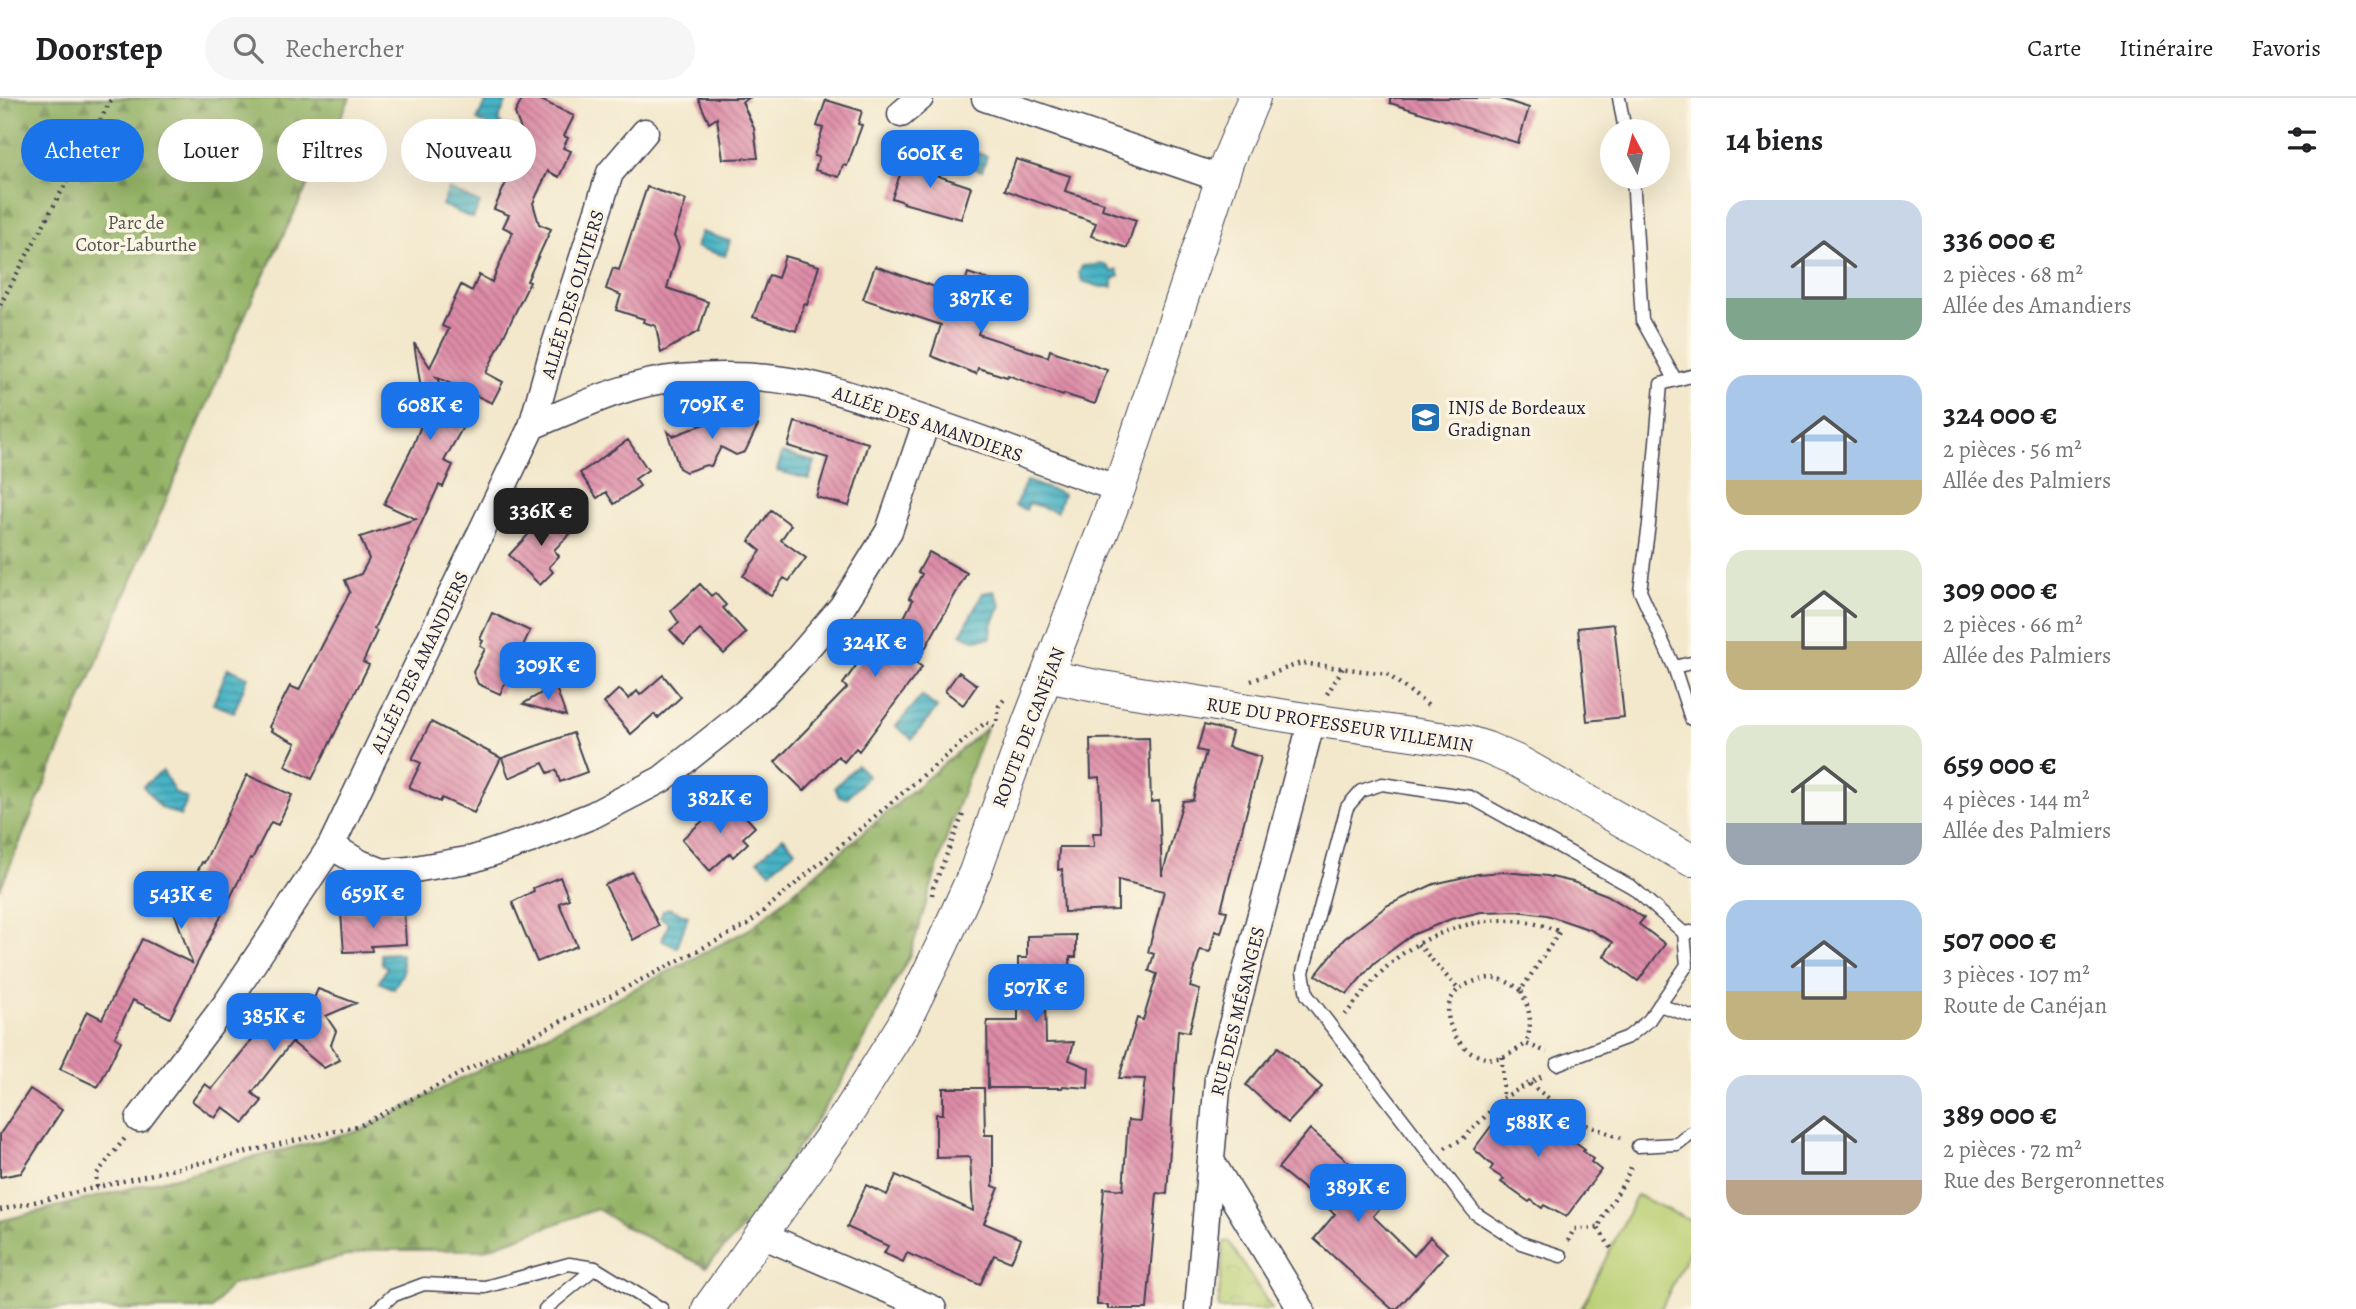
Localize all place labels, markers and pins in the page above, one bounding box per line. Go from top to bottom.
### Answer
pin: 600K € [873,130,987,190]
pin: 387K € [924,275,1038,335]
pin: 608K € [373,382,487,442]
pin: 709K € [655,382,769,441]
place label: INJS de Bordeaux Gradignan [1448,395,1586,443]
school or university icon: INJS de Bordeaux Gradignan [1408,401,1442,435]
pin: 336K € [484,489,598,548]
pin: 324K € [818,620,932,679]
pin: 309K € [491,642,605,702]
pin: 382K € [663,776,777,835]
pin: 659K € [316,870,430,930]
pin: 543K € [124,872,238,931]
pin: 507K € [979,964,1093,1024]
pin: 385K € [217,993,331,1053]
pin: 588K € [1481,1100,1595,1159]
pin: 389K € [1301,1164,1415,1224]

